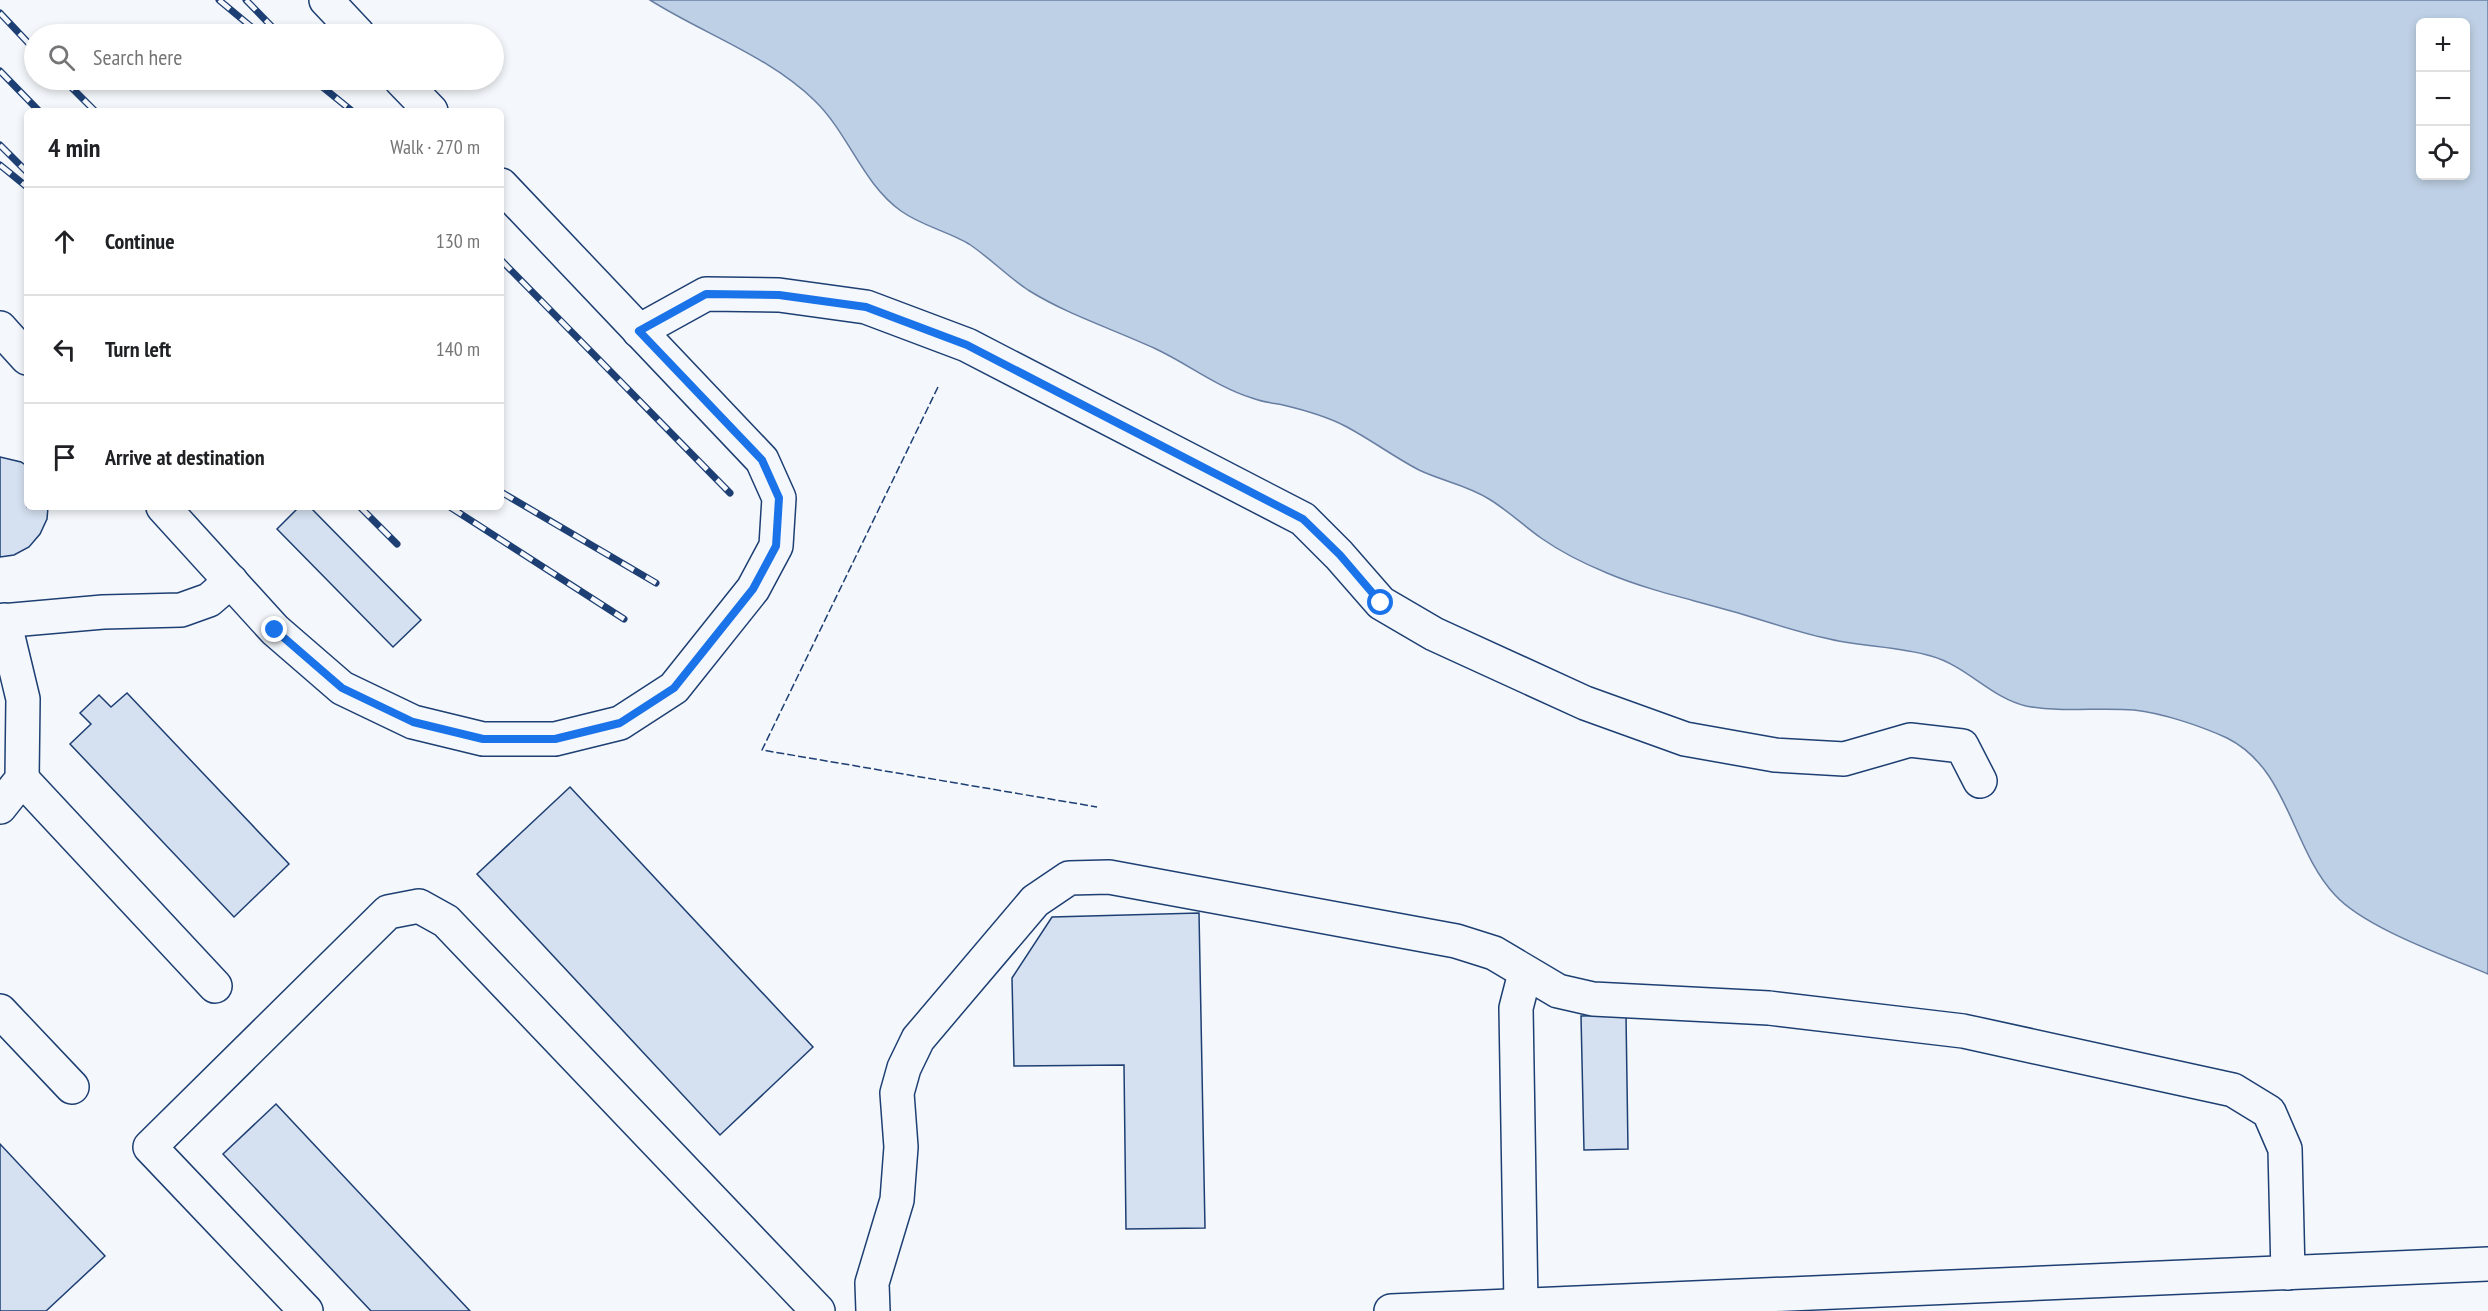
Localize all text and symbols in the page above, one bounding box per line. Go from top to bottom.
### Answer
map controls [2416,18,2470,180]
button: + [2416,18,2470,72]
search box [24,24,504,90]
icon: search [45,41,78,74]
text: Search here [93,43,182,71]
button: − [2416,72,2470,126]
button: locate [2416,126,2470,180]
text: 4 min [48,131,101,164]
text: Walk · 270 m [390,134,480,160]
icon: ahead [48,225,81,258]
text: Continue [105,227,175,255]
text: 130 m [436,228,480,254]
icon: left [48,333,81,366]
text: Turn left [105,335,171,363]
text: 140 m [436,336,480,362]
icon: arrive [48,441,81,474]
text: Arrive at destination [105,443,265,471]
route start [1367,589,1393,615]
route end [261,616,287,642]

